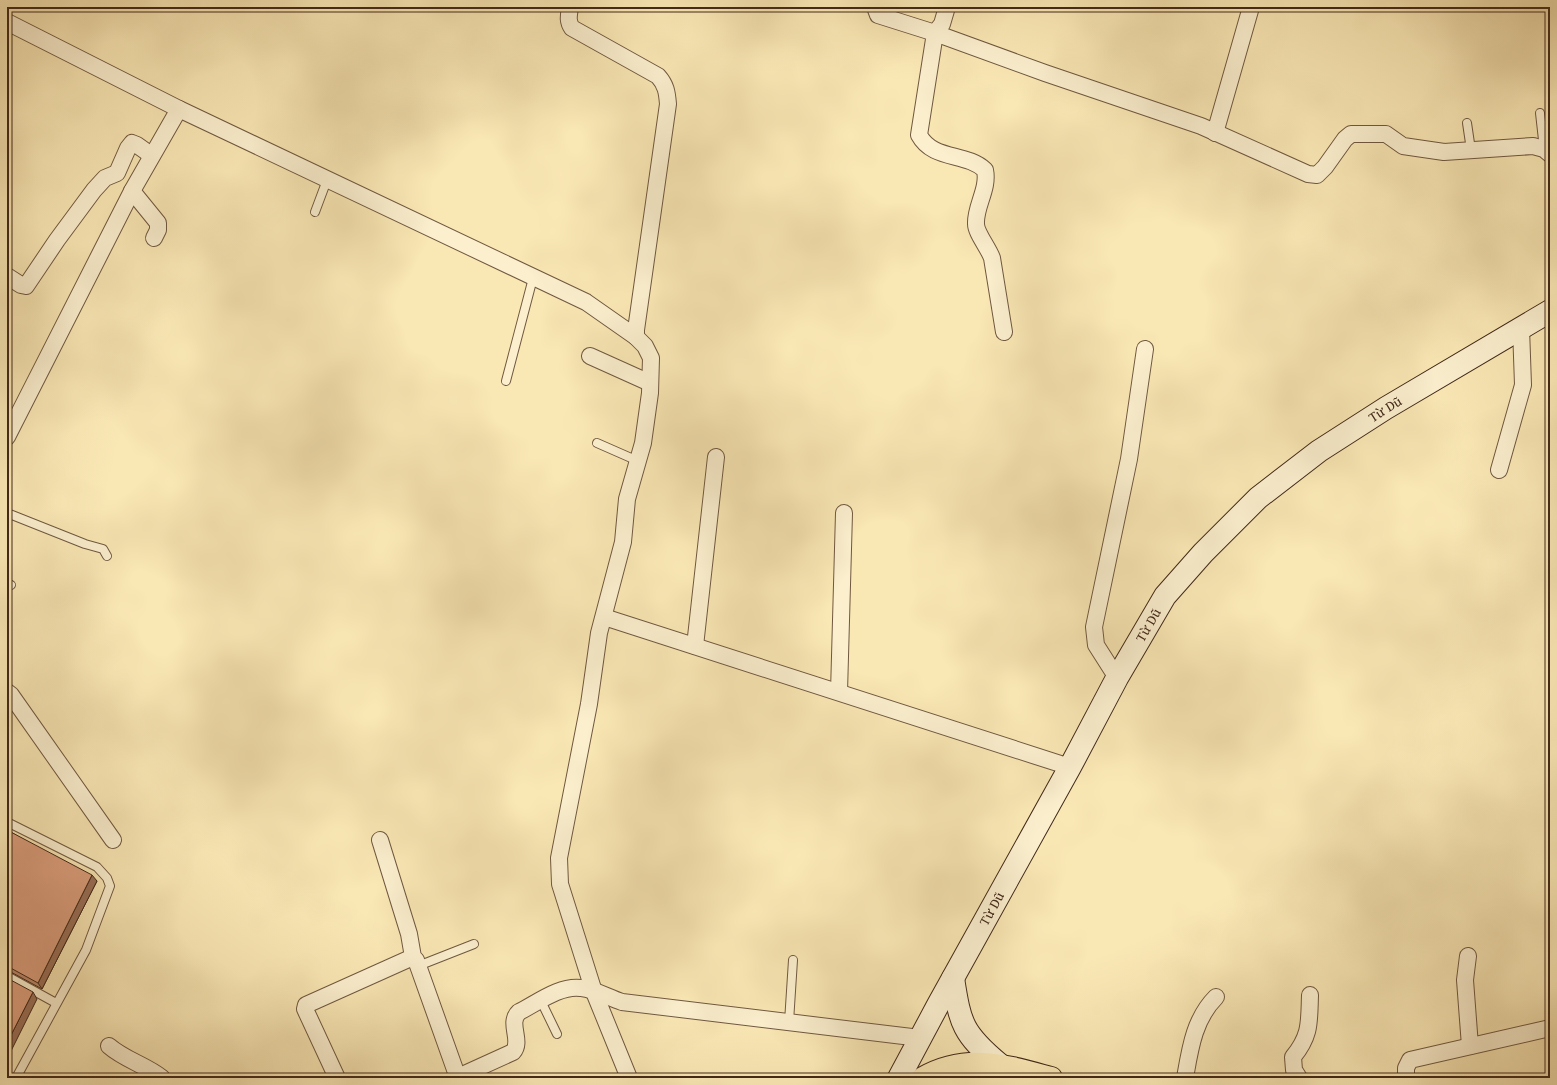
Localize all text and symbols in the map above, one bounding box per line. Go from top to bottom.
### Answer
street label: Từ Dũ [1364,391,1406,427]
street label: Từ Dũ [1130,604,1166,646]
street label: Từ Dũ [974,888,1009,929]

